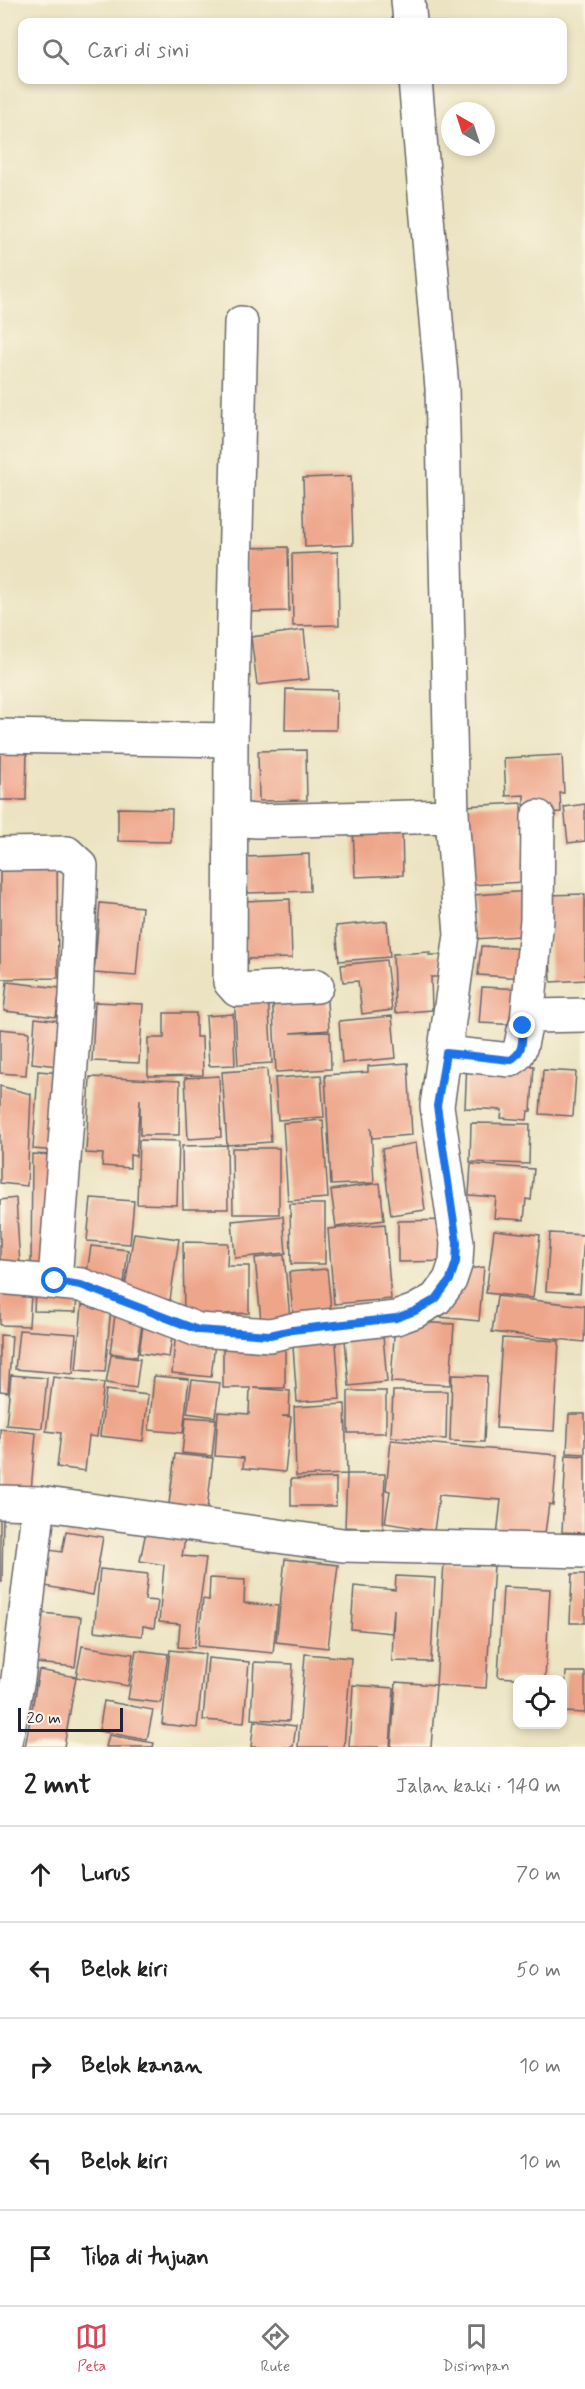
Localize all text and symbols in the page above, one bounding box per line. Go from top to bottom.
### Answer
search box [18,18,567,84]
icon: search [39,35,72,68]
text: Cari di sini [87,37,189,65]
north arrow [441,102,495,156]
route end [509,1012,535,1038]
route start [41,1267,67,1293]
map controls [513,1675,567,1729]
button: locate [513,1675,567,1729]
scale bar [18,1705,123,1732]
text: 20 m [27,1708,61,1729]
text: 2 mnt [24,1769,91,1803]
text: Jalan kaki · 140 m [396,1773,561,1800]
icon: ahead [24,1858,57,1891]
text: Lurus [81,1860,130,1888]
text: 70 m [516,1861,561,1888]
icon: left [24,1954,57,1987]
text: Belok kiri [81,1956,168,1984]
text: 50 m [516,1957,561,1984]
icon: right [24,2050,57,2083]
text: Belok kanan [81,2052,202,2080]
text: 10 m [519,2053,561,2080]
icon: left [24,2146,57,2179]
text: Belok kiri [81,2148,168,2176]
text: 10 m [519,2149,561,2176]
icon: arrive [24,2242,57,2275]
text: Tiba di tujuan [81,2244,209,2272]
tab: Peta [75,2320,108,2377]
tab: Rute [259,2320,292,2377]
tab: Disimpan [442,2320,510,2377]

